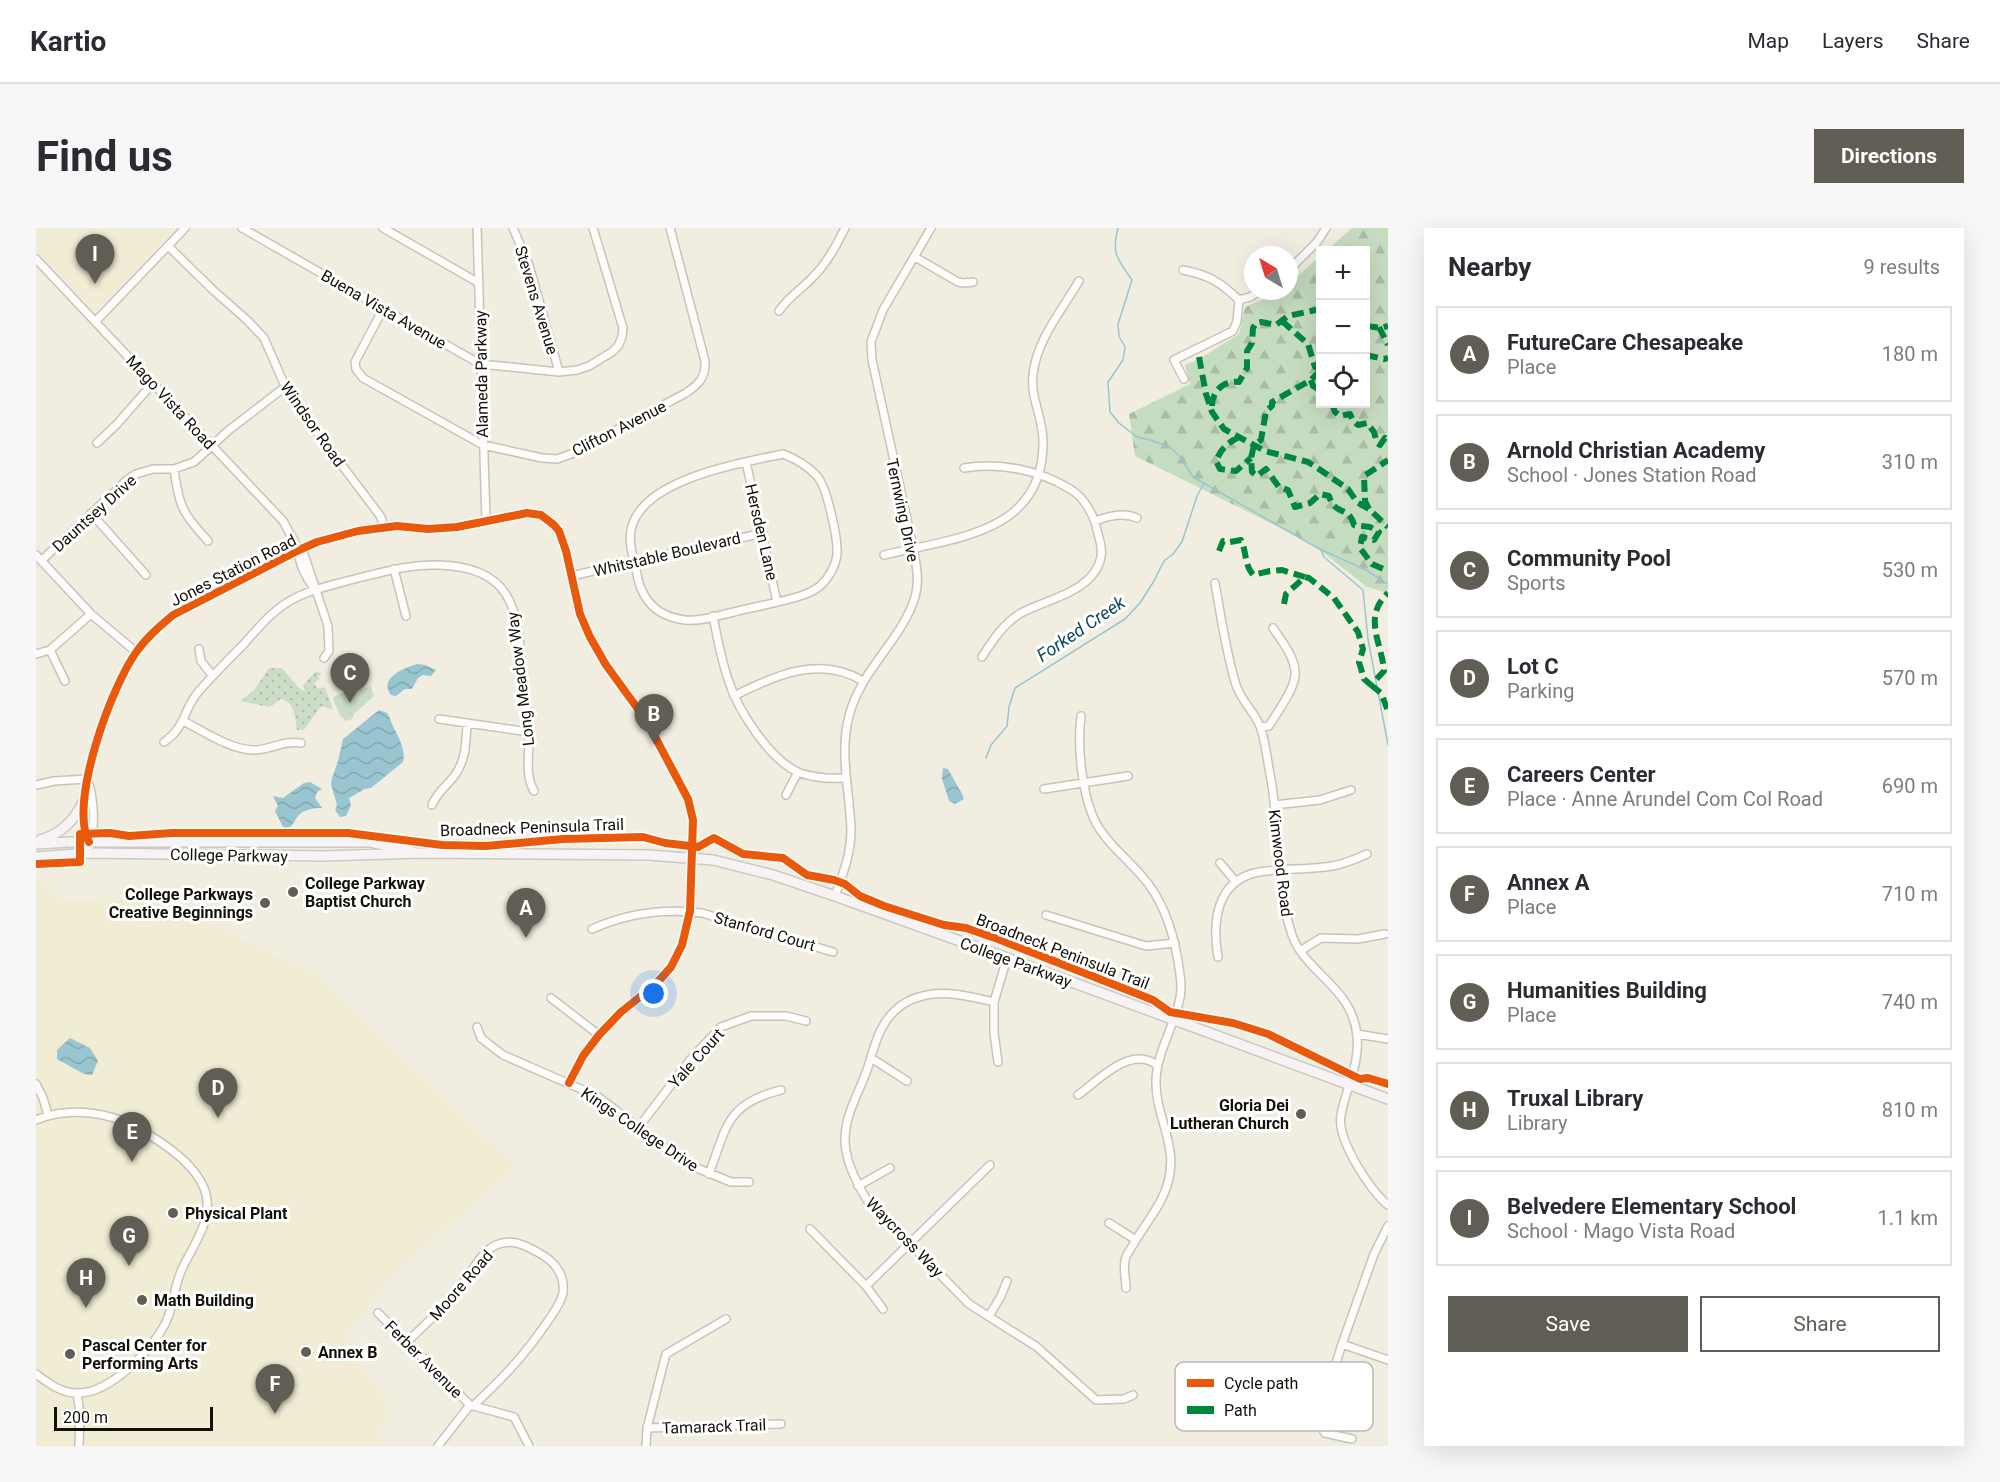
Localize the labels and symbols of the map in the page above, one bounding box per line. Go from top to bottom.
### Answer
pin: I [76,235,114,284]
street label: Stevens Avenue [511,244,562,357]
north arrow [1244,246,1298,300]
street label: Buena Vista Avenue [318,266,450,353]
street label: Alameda Parkway [471,310,492,438]
street label: Mago Vista Road [122,351,219,453]
street label: Windsor Road [276,378,349,470]
street label: Clifton Avenue [569,397,669,460]
street label: Ternwing Drive [882,457,923,564]
street label: Dauntsey Drive [49,471,140,556]
street label: Hersden Lane [741,482,782,582]
street label: Whitstable Boulevard [592,528,743,581]
street label: Jones Station Road [167,530,299,610]
water label: Forked Creek [1033,591,1130,666]
street label: Long Meadow Way [503,610,538,747]
pin: C [330,654,370,703]
pin: B [634,694,674,744]
street label: Kimwood Road [1264,808,1297,918]
street label: Broadneck Peninsula Trail [440,815,624,840]
street label: College Parkway [170,845,288,866]
place label: College Parkway Baptist Church [305,874,426,911]
place label: College Parkways Creative Beginnings [109,885,253,922]
marker: College Parkway Baptist Church [286,885,300,899]
pin: A [506,888,546,938]
marker: College Parkways Creative Beginnings [258,896,272,910]
street label: Stanford Court [712,908,818,955]
street label: Broadneck Peninsula Trail [974,910,1152,993]
street label: College Parkway [957,933,1075,992]
your location [639,979,668,1008]
street label: Yale Court [665,1025,728,1092]
pin: D [198,1068,237,1118]
street label: Kings College Drive [578,1083,702,1176]
place label: Gloria Dei Lutheran Church [1170,1096,1289,1133]
marker: Gloria Dei Lutheran Church [1294,1107,1308,1121]
pin: E [112,1112,152,1162]
street label: Waycross Way [862,1194,948,1281]
place label: Physical Plant [185,1204,288,1223]
marker: Physical Plant [166,1206,180,1220]
pin: G [110,1216,148,1266]
street label: Moore Road [426,1246,497,1324]
pin: H [67,1258,106,1308]
place label: Math Building [154,1291,254,1310]
marker: Math Building [135,1293,149,1307]
street label: Ferber Avenue [381,1317,466,1402]
place label: Pascal Center for Performing Arts [82,1336,207,1373]
place label: Annex B [318,1343,377,1362]
marker: Annex B [299,1345,313,1359]
marker: Pascal Center for Performing Arts [63,1347,77,1361]
legend [1175,1362,1373,1431]
pin: F [256,1364,294,1414]
text: Cycle path [1224,1374,1298,1393]
text: Path [1224,1401,1257,1420]
scale bar [54,1404,213,1432]
street label: Tamarack Trail [661,1415,767,1438]

